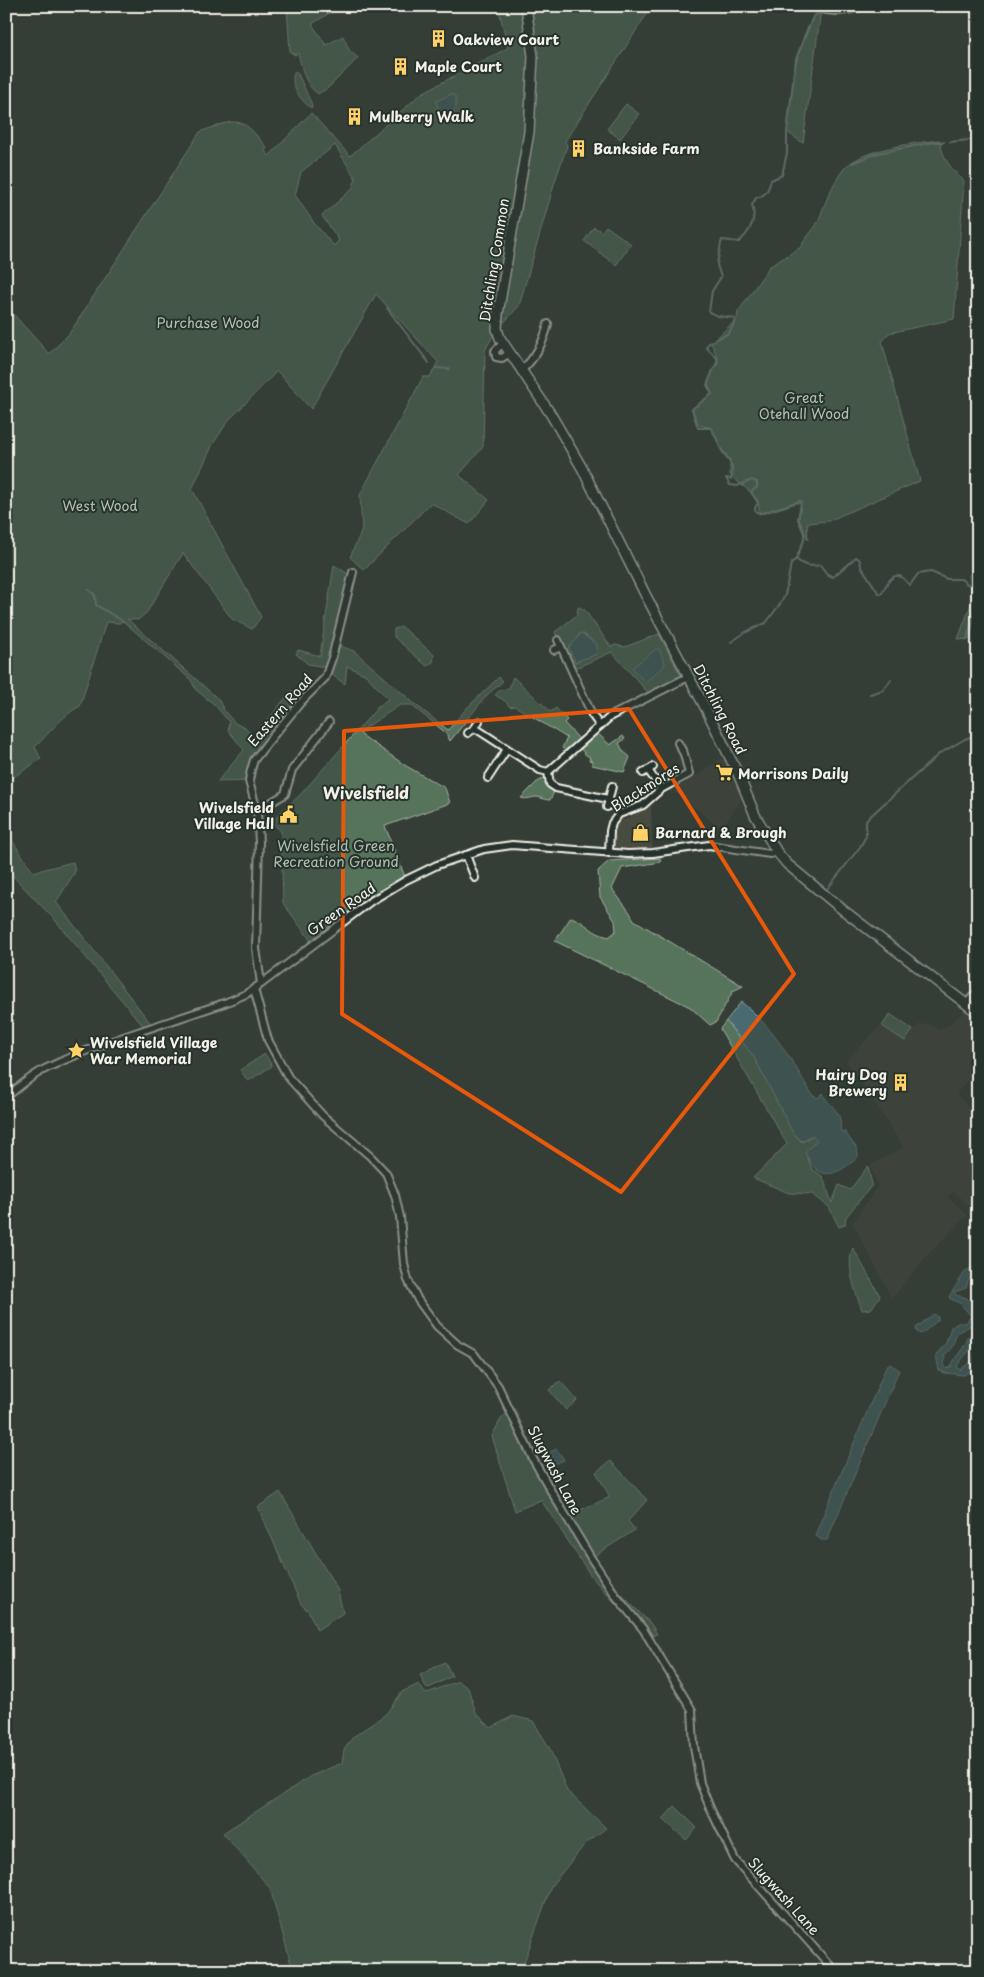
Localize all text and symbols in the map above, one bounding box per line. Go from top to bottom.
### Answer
building icon: Oakview Court [429,29,449,49]
place label: Oakview Court [453,29,560,50]
building icon: Maple Court [391,56,411,76]
place label: Maple Court [415,56,502,77]
building icon: Mulberry Walk [345,106,365,126]
place label: Mulberry Walk [369,106,475,127]
building icon: Bankside Farm [569,138,589,158]
place label: Bankside Farm [593,138,699,159]
street label: Ditchling Common [474,197,514,323]
park label: Purchase Wood [157,312,259,333]
park label: Great Otehall Wood [759,387,849,424]
park label: West Wood [62,495,138,516]
street label: Ditchling Road [688,660,752,758]
street label: Eastern Road [243,669,317,751]
street label: Blackmores [607,758,683,816]
supermarket icon: Morrisons Daily [714,763,734,783]
place label: Morrisons Daily [738,763,849,784]
district label: Wivelsfield [323,780,409,804]
place label: Wivelsfield Village Hall [194,797,274,834]
public building icon: Wivelsfield Village Hall [278,805,298,825]
shop icon: Barnard & Brough [631,822,651,842]
place label: Barnard & Brough [655,822,787,843]
park label: Wivelsfield Green Recreation Ground [273,835,399,872]
street label: Green Road [302,877,380,941]
place label: Wivelsfield Village War Memorial [90,1032,218,1069]
place icon: Wivelsfield Village War Memorial [66,1040,86,1060]
place label: Hairy Dog Brewery [815,1064,887,1101]
building icon: Hairy Dog Brewery [891,1072,911,1092]
street label: Slugwash Lane [523,1422,587,1519]
street label: Slugwash Lane [743,1852,825,1940]

